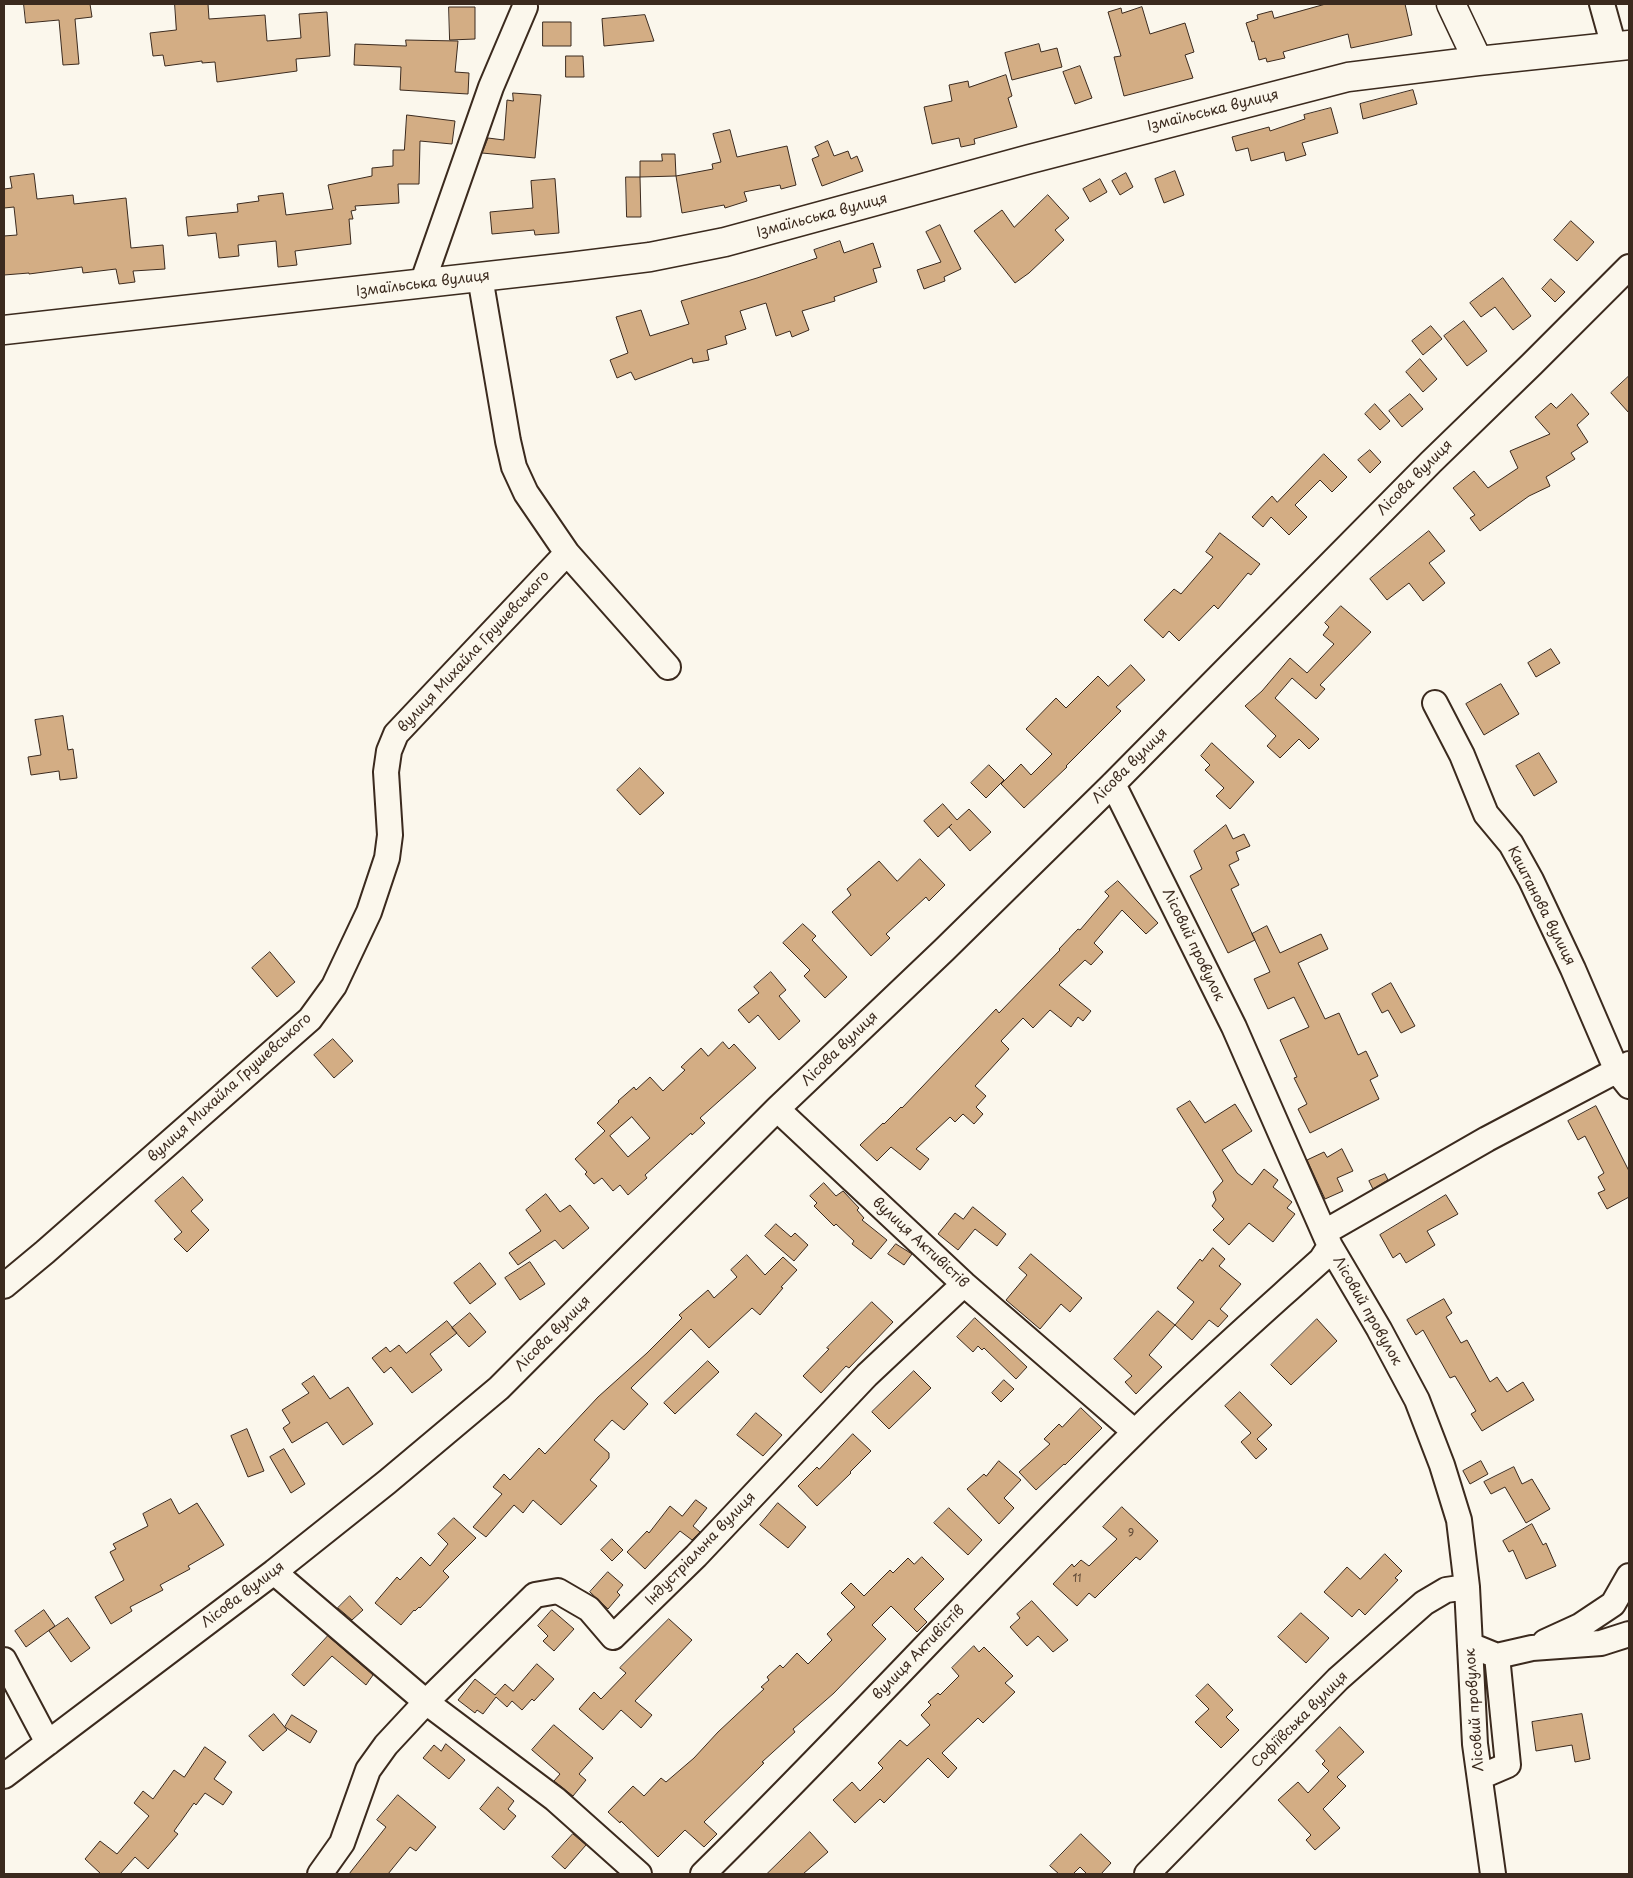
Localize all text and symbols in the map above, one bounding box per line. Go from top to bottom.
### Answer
street label: Ізмаїльська вулиця [1146,87,1280,135]
street label: Ізмаїльська вулиця [755,190,889,242]
street label: Ізмаїльська вулиця [355,267,491,301]
street label: Лісова вулиця [1374,437,1456,519]
street label: вулиця Михайла Грушевського [395,568,553,736]
street label: Лісова вулиця [1089,725,1171,807]
street label: Каштанова вулиця [1504,844,1578,968]
street label: Лісовий провулок [1158,886,1228,1004]
street label: Лісова вулиця [798,1008,882,1090]
street label: вулиця Михайла Грушевського [145,1010,315,1166]
street label: вулиця Активістів [869,1194,971,1292]
street label: Лісовий провулок [1329,1253,1405,1369]
street label: Лісова вулиця [512,1293,594,1375]
street label: Індустріальна вулиця [643,1489,759,1609]
house number: 9 [1128,1527,1134,1541]
street label: Лісова вулиця [198,1558,288,1632]
house number: 11 [1072,1572,1082,1586]
street label: вулиця Активістів [870,1602,968,1704]
street label: Лісовий провулок [1462,1648,1488,1772]
street label: Софіївська вулиця [1248,1668,1352,1772]

